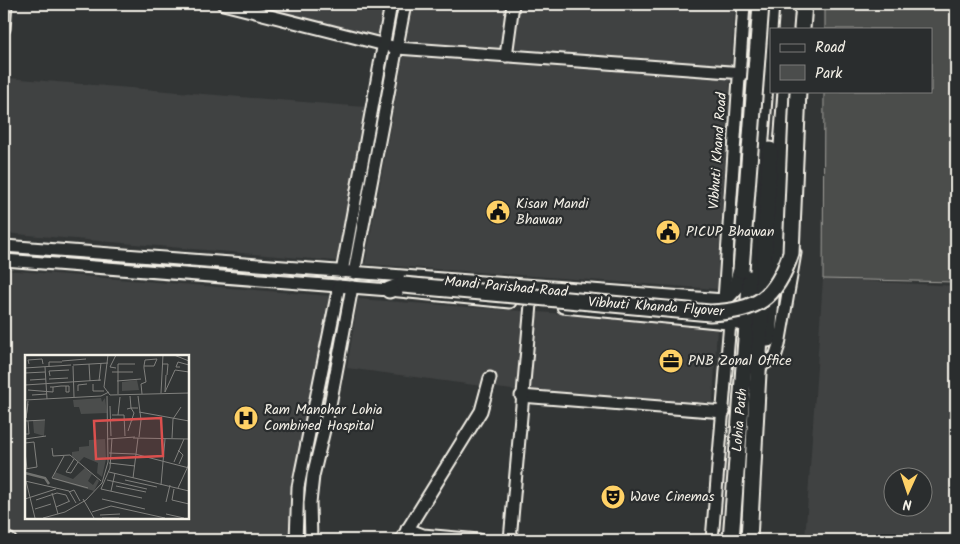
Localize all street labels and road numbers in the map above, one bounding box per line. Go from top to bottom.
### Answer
street label: Vibhuti Khand Road [703,91,733,210]
street label: Mandi Parishad Road [443,271,570,303]
street label: Vibhuti Khanda Flyover [587,291,726,323]
street label: Lohia Path [726,387,754,453]

